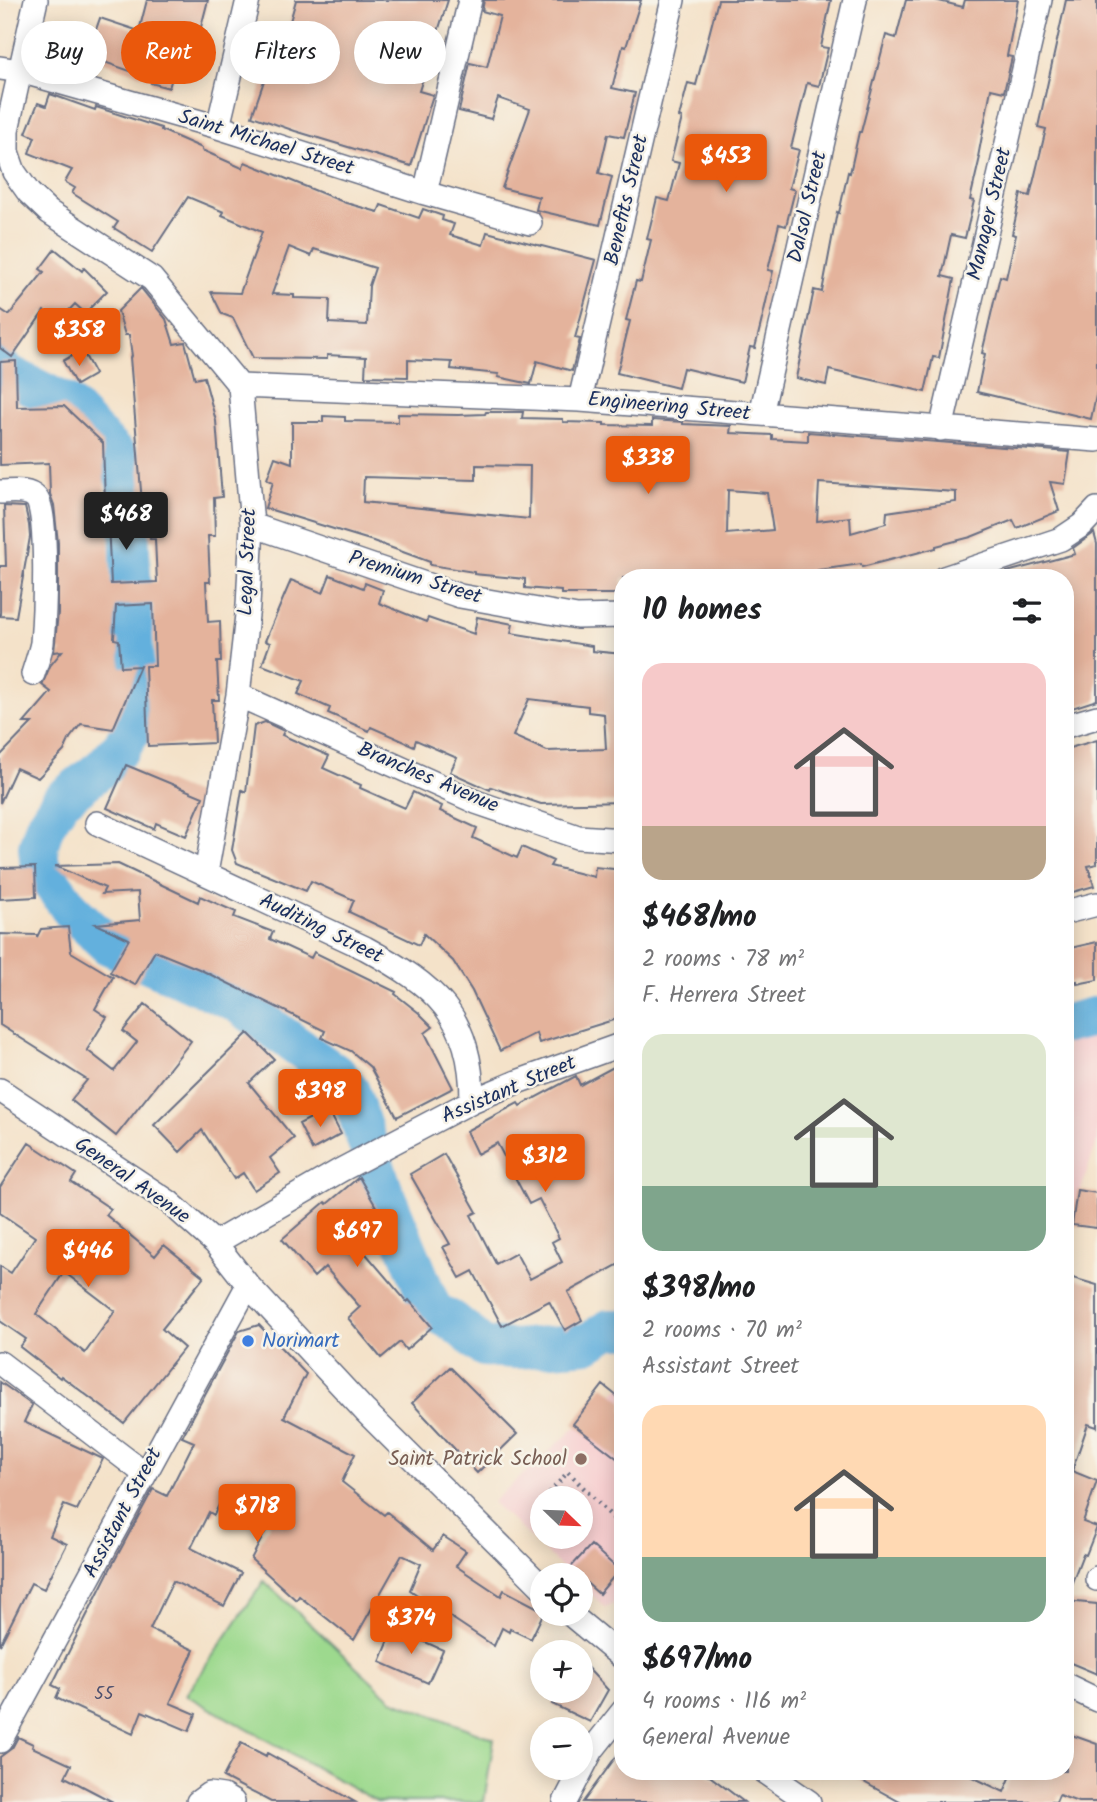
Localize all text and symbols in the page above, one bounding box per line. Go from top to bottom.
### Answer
chip: Buy [21,21,107,84]
chip: Rent [121,21,216,84]
chip: Filters [230,21,340,84]
chip: New [354,21,446,84]
street label: Saint Michael Street [174,101,359,186]
street label: Benefits Street [596,130,658,269]
pin: $453 [685,134,767,194]
text: $453 [701,139,751,175]
street label: Manager Street [959,143,1022,284]
street label: Dalsol Street [779,147,837,266]
pin: $358 [38,308,120,368]
text: $358 [53,313,105,349]
street label: Engineering Street [586,383,753,431]
pin: $338 [607,436,689,496]
text: $338 [622,441,674,477]
pin: $468 [85,492,167,552]
text: $468 [100,497,152,533]
street label: Legal Street [230,507,266,616]
street label: Premium Street [344,542,487,614]
text: 10 homes [642,587,762,635]
icon: filters [1008,592,1046,630]
icon: home [781,709,907,835]
street label: Branches Avenue [352,733,504,823]
street label: Auditing Street [253,885,389,974]
text: $468/mo [642,894,757,942]
text: 2 rooms · 78 m² [642,942,804,978]
text: F. Herrera Street [642,978,806,1014]
street label: Assistant Street [436,1046,582,1133]
pin: $398 [279,1070,361,1129]
text: $398 [294,1074,346,1110]
icon: home [781,1080,907,1206]
street label: General Avenue [67,1129,197,1234]
pin: $312 [504,1134,586,1194]
text: $312 [522,1139,568,1175]
pin: $697 [316,1210,398,1269]
text: $697 [333,1214,381,1250]
pin: $446 [47,1230,129,1289]
text: $446 [62,1234,114,1270]
text: $398/mo [642,1265,756,1313]
text: 2 rooms · 70 m² [642,1313,802,1349]
place label: Norimart [262,1325,340,1358]
marker: Norimart [240,1333,256,1349]
text: Assistant Street [642,1349,799,1385]
street label: Assistant Street [75,1441,172,1584]
place label: Saint Patrick School [388,1443,567,1476]
marker: Saint Patrick School [573,1451,589,1467]
icon: home [781,1451,907,1577]
pin: $718 [216,1484,298,1544]
north arrow [530,1486,593,1549]
map controls [530,1486,593,1780]
text: $718 [235,1489,280,1525]
button: locate [530,1563,593,1626]
pin: $374 [370,1596,452,1656]
text: $374 [386,1601,436,1637]
text: $697/mo [642,1636,752,1684]
button: + [530,1640,593,1703]
house number: 55 [94,1680,115,1709]
text: 4 rooms · 116 m² [642,1684,806,1720]
button: − [530,1717,593,1780]
text: General Avenue [642,1720,790,1756]

